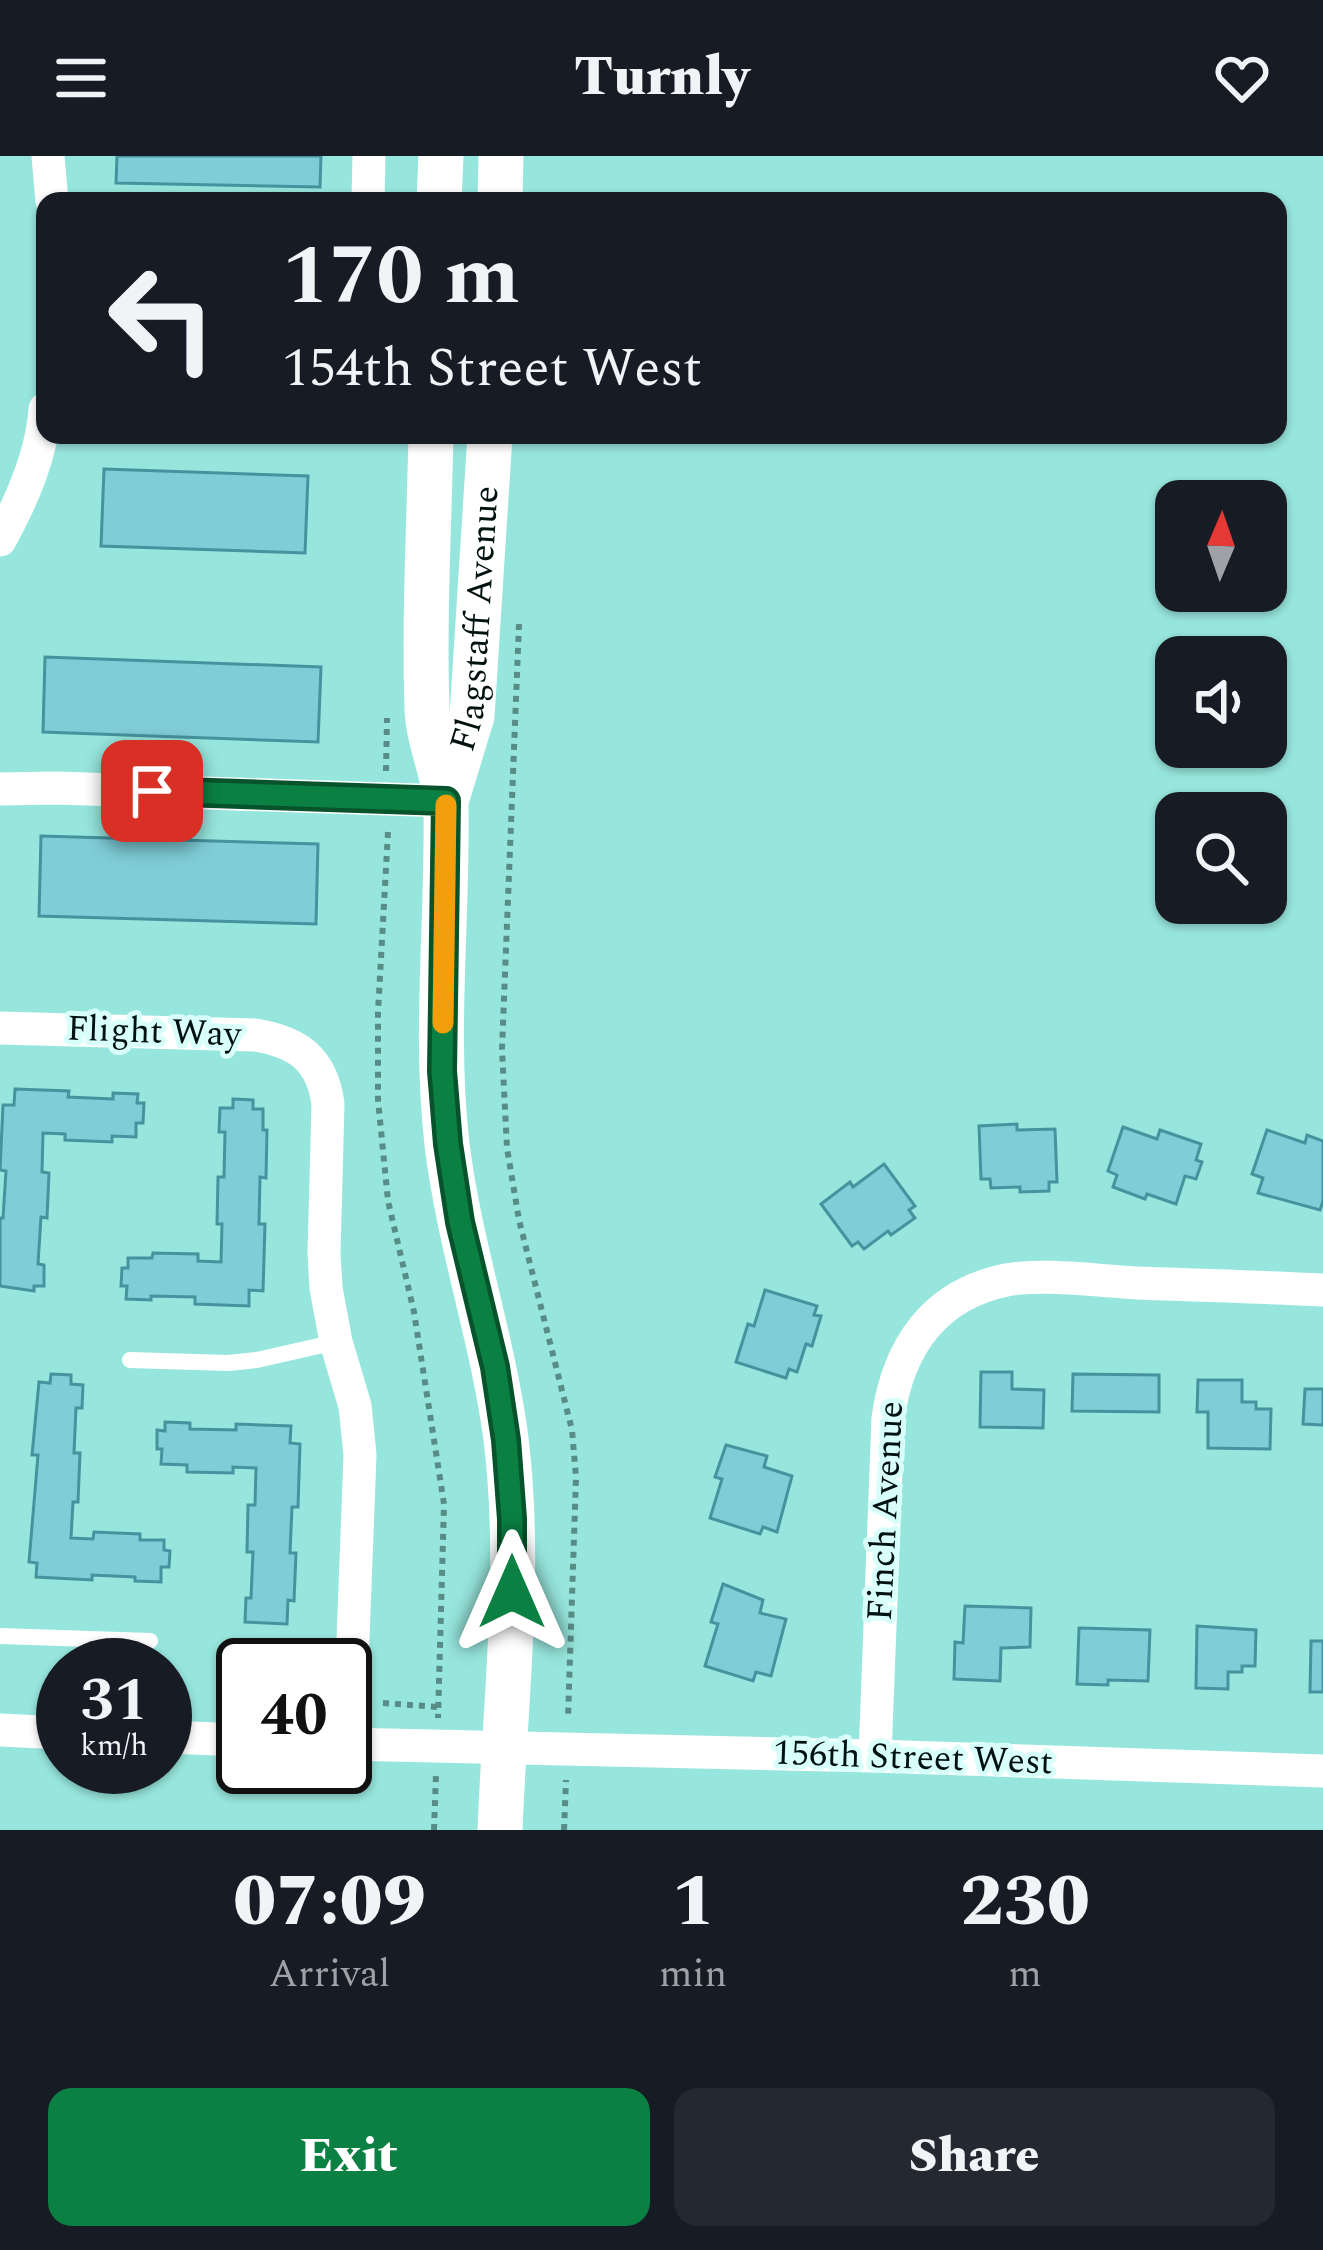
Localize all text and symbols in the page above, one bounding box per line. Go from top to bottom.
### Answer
text: Turnly [574,37,749,119]
icon: menu [48,45,114,111]
icon: heart [1209,45,1275,111]
text: 170 m [282,213,520,341]
icon: left [84,240,240,396]
text: 154th Street West [282,328,702,410]
north arrow [1155,480,1287,612]
map controls [1155,480,1287,924]
street label: Flagstaff Avenue [435,484,514,758]
button: sound [1155,636,1287,768]
pin [101,740,203,842]
icon: arrive [119,758,185,824]
button: search [1155,792,1287,924]
street label: Flight Way [66,1001,244,1063]
street label: Finch Avenue [853,1400,919,1622]
position arrow [449,1529,575,1655]
speed limit sign: 40 [216,1638,372,1794]
text: 31 [80,1655,148,1747]
text: km/h [80,1723,148,1769]
street label: 156th Street West [772,1726,1054,1790]
text: 07:09 [233,1848,426,1957]
text: 1 [672,1848,715,1957]
text: 230 [960,1848,1090,1957]
text: Arrival [269,1945,390,2004]
text: min [659,1945,727,2004]
text: m [1008,1945,1042,2004]
button: Exit [48,2088,650,2226]
button: Share [674,2088,1275,2226]

